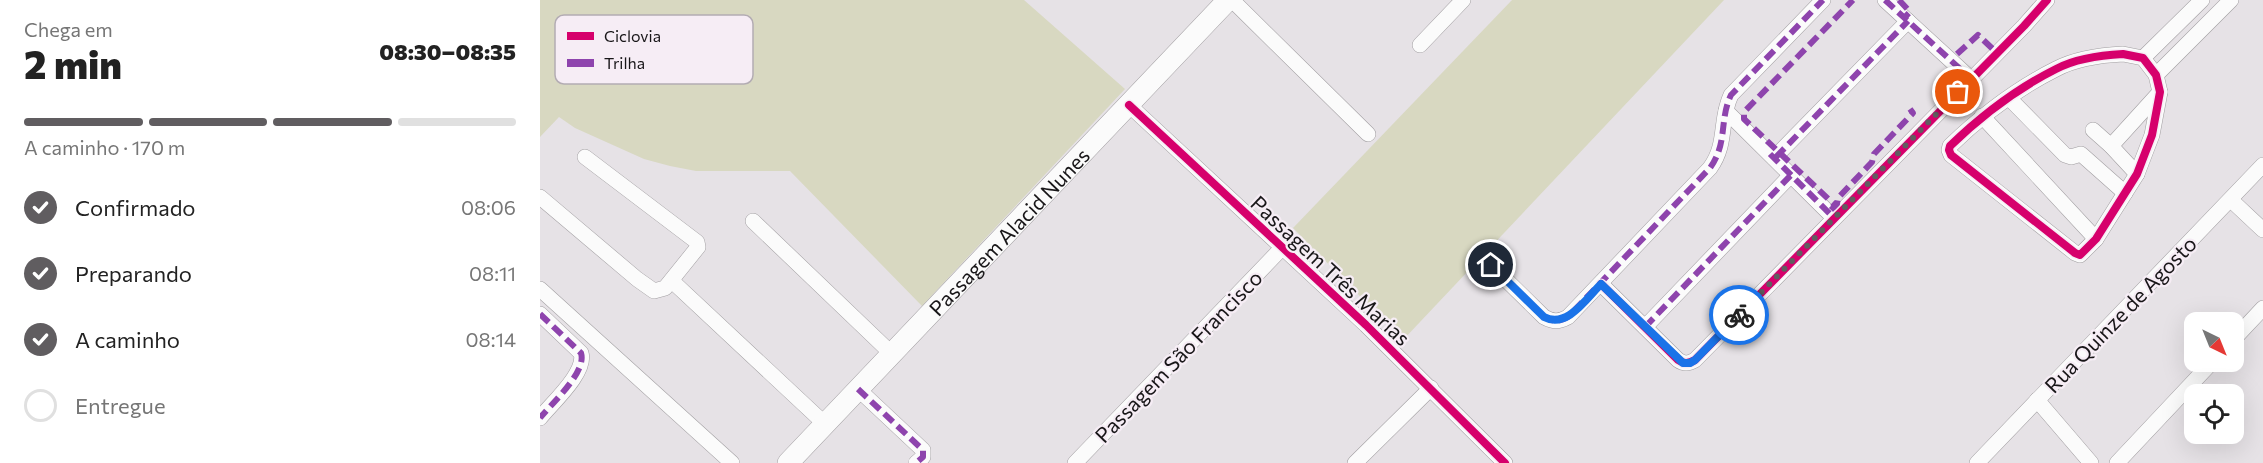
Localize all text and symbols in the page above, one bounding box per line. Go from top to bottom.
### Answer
legend [555,15,753,84]
text: Chega em [24,17,113,41]
text: Ciclovia [604,26,661,45]
text: 08:30–08:35 [379,38,516,65]
text: 2 min [24,39,122,87]
text: Trilha [604,53,645,72]
pin [1932,66,1983,117]
icon: bag [1941,75,1974,108]
text: A caminho · 170 m [24,135,185,159]
street label: Passagem Alacid Nunes [923,142,1094,320]
street label: Passagem Três Marias [1246,190,1416,350]
icon: check [24,191,57,224]
text: Confirmado [75,194,196,221]
text: 08:06 [461,195,516,219]
street label: Rua Quinze de Agosto [2039,231,2201,397]
pin [1465,239,1516,290]
icon: home [1474,248,1507,281]
icon: check [24,257,57,290]
text: Preparando [75,260,192,287]
text: 08:11 [469,261,516,285]
street label: Passagem São Francisco [1089,265,1267,447]
courier [1709,285,1769,345]
icon: bike [1723,299,1756,332]
north arrow [2184,312,2244,372]
map controls [2184,312,2244,444]
icon: check [24,323,57,356]
text: A caminho [75,326,180,353]
text: 08:14 [466,327,516,351]
button: locate [2184,384,2244,444]
text: Entregue [75,392,166,419]

